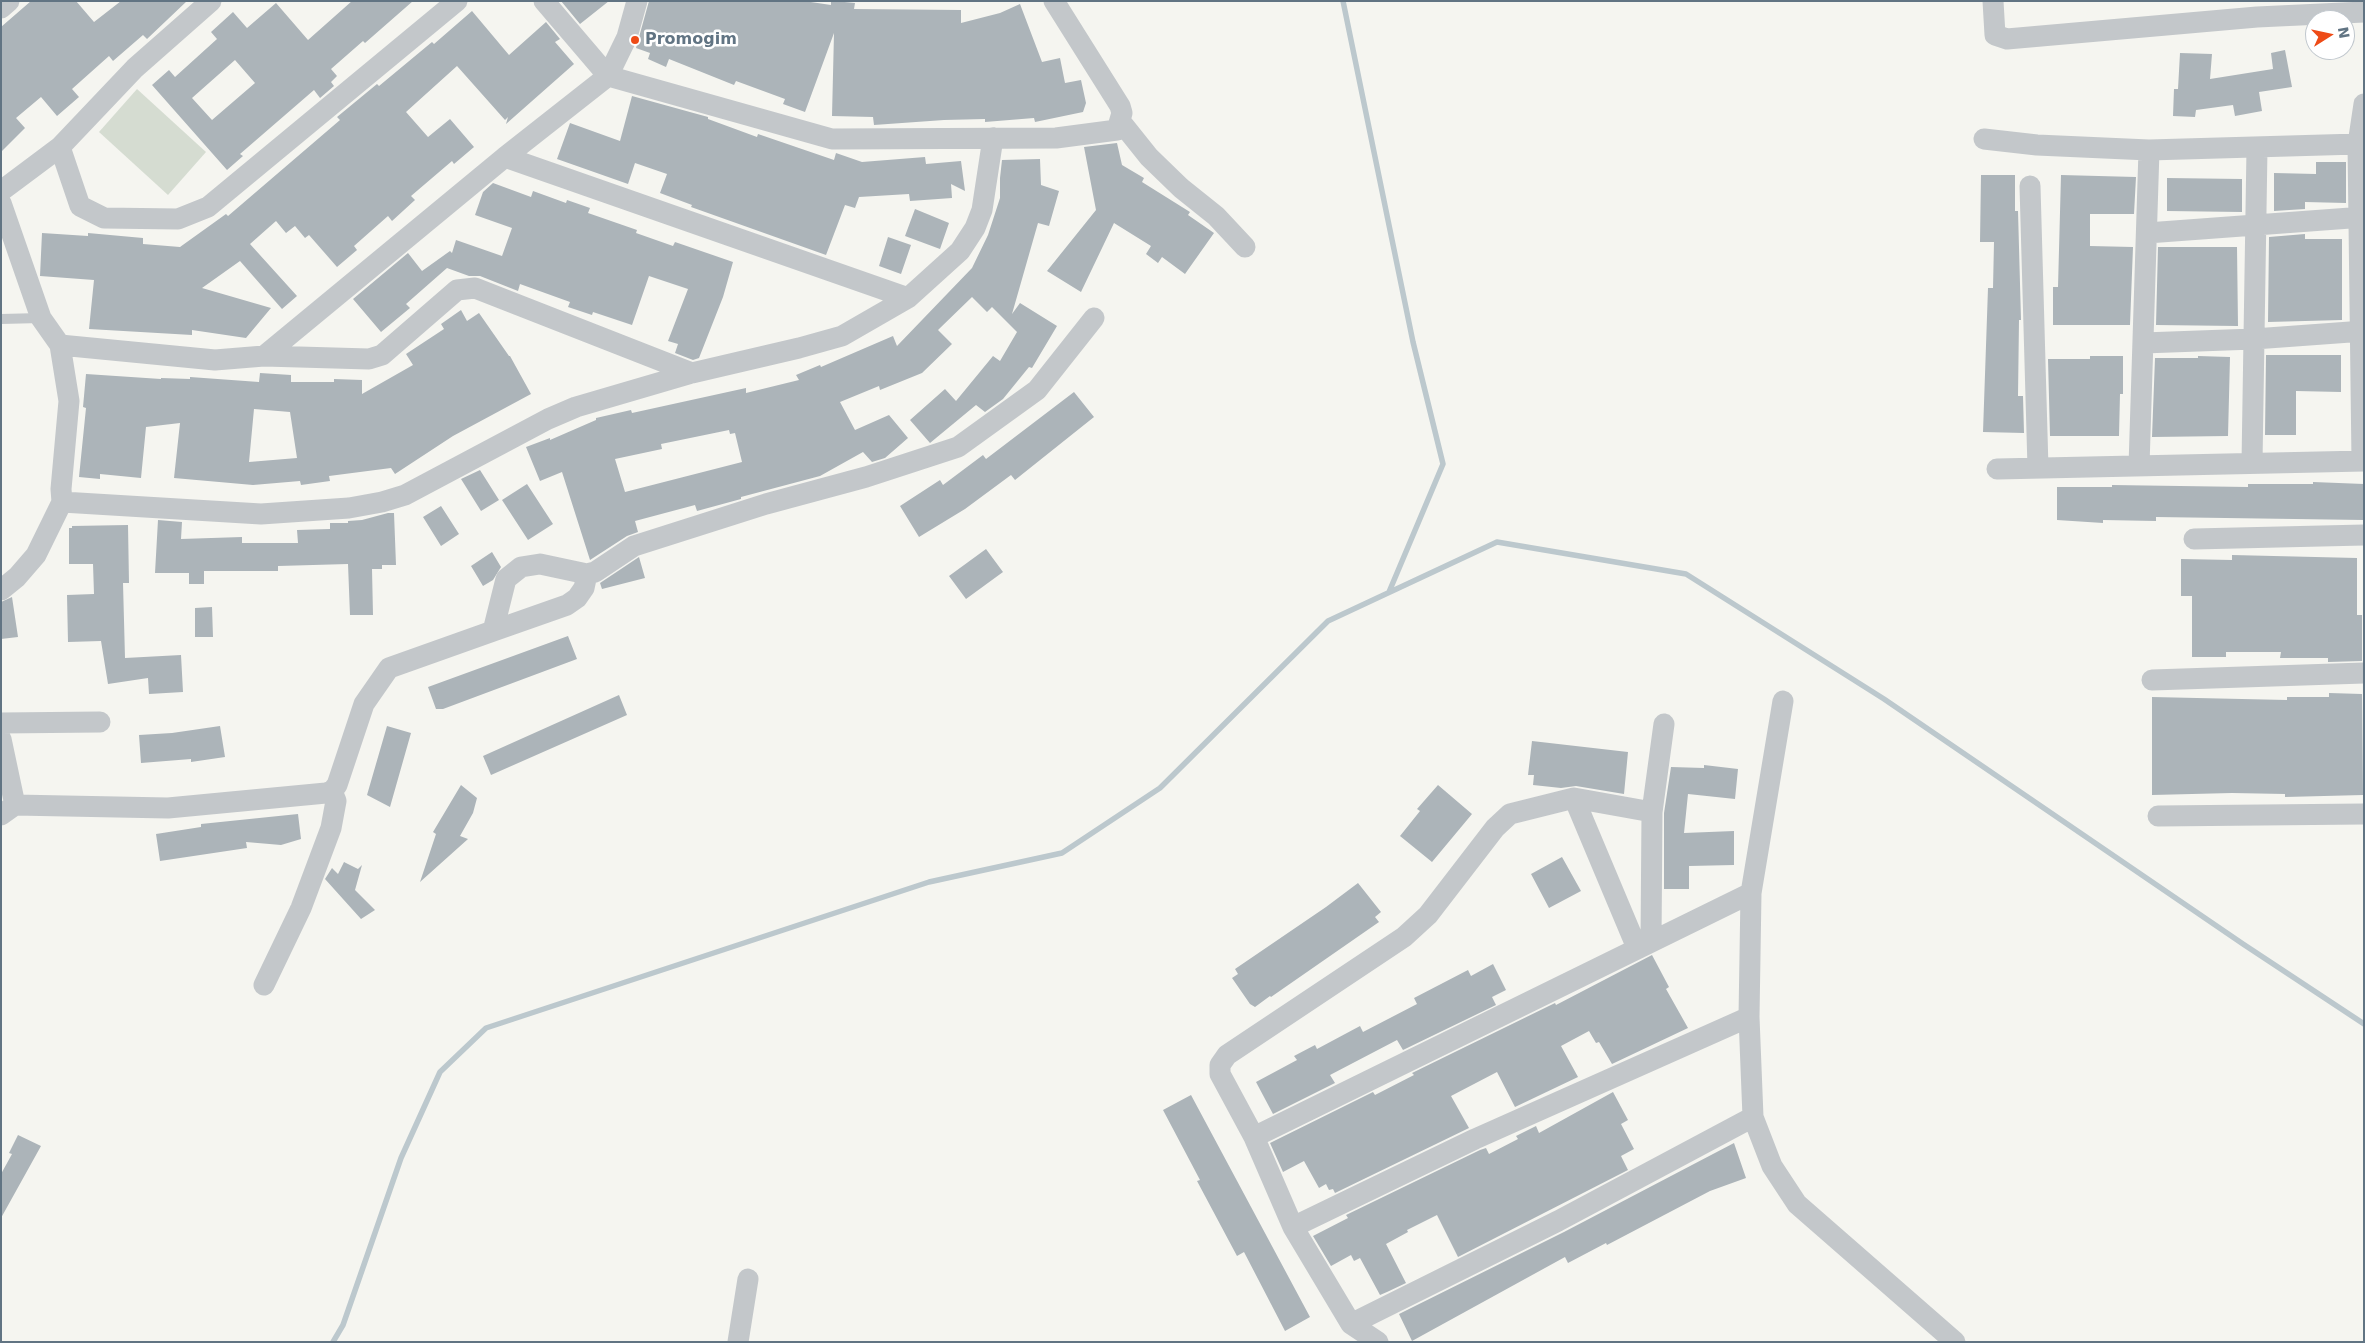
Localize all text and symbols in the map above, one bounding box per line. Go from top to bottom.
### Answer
north arrow [2305,10,2355,60]
text: N [2335,25,2353,40]
place label: Promogim [645,30,737,50]
marker: Promogim [629,34,641,46]

